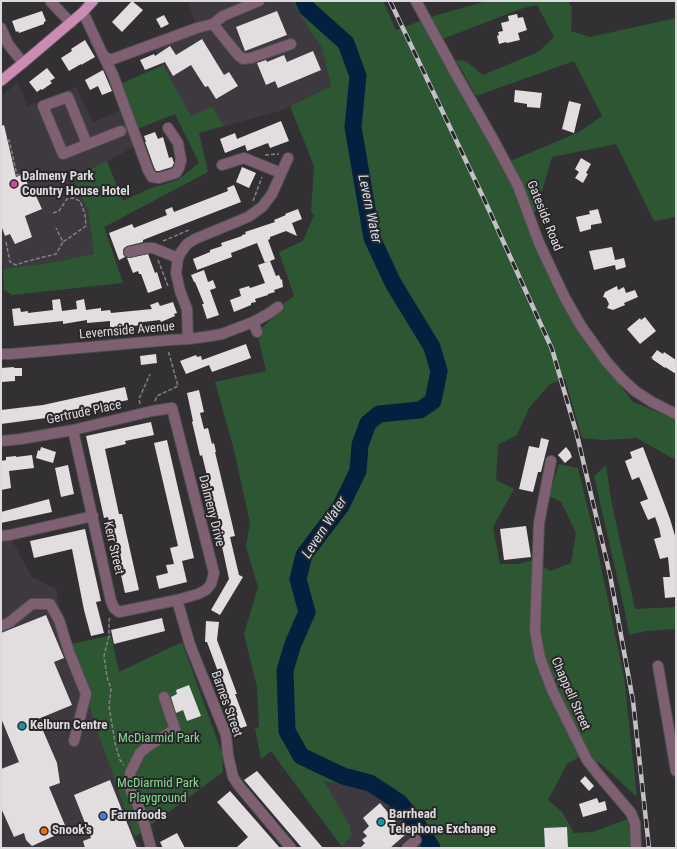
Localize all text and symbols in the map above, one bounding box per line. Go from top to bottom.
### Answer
place label: Dalmeny Park Country House Hotel [22,169,130,200]
water label: Levern Water [354,173,384,245]
marker: Dalmeny Park Country House Hotel [9,179,19,189]
street label: Gateside Road [523,179,565,253]
street label: Levernside Avenue [79,319,175,343]
street label: Gertrude Place [45,397,123,429]
street label: Dalmeny Drive [195,474,227,548]
water label: Levern Water [299,494,351,562]
street label: Kerr Street [99,520,127,576]
street label: Chappell Street [547,655,593,733]
street label: Barnes Street [207,669,245,739]
place label: Kelburn Centre [30,718,107,734]
marker: Kelburn Centre [17,721,27,731]
park label: McDiarmid Park [118,731,200,747]
park label: McDiarmid Park Playground [117,776,199,807]
place label: Barrhead Telephone Exchange [389,807,496,838]
place label: Farmfoods [111,808,167,824]
marker: Farmfoods [98,811,108,821]
marker: Barrhead Telephone Exchange [376,817,386,827]
place label: Snook's [52,823,92,839]
marker: Snook's [39,826,49,836]

